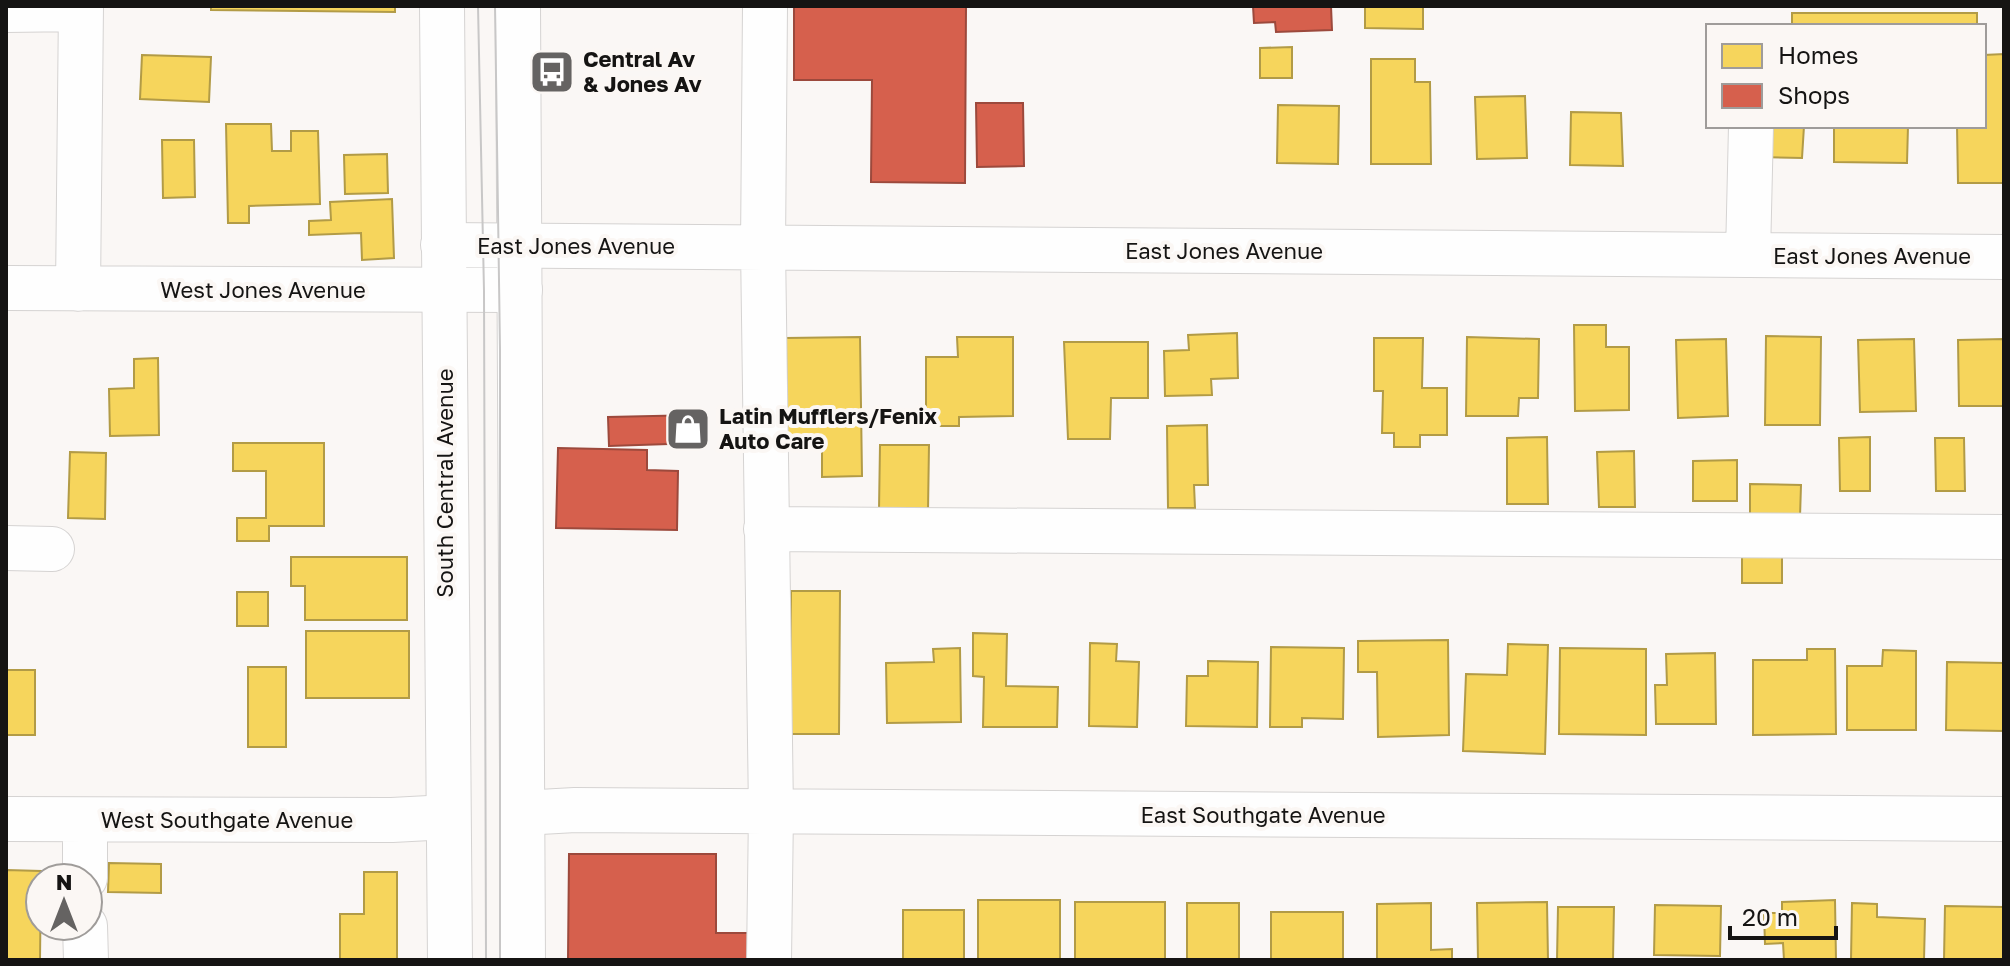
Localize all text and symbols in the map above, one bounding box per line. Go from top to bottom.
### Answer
legend [1706,24,1986,128]
text: Homes [1778,40,1859,69]
place label: Central Av & Jones Av [583,45,702,97]
bus stop icon: Central Av & Jones Av [528,48,576,96]
text: Shops [1778,80,1850,109]
street label: East Jones Avenue [477,232,675,259]
street label: East Jones Avenue [1125,237,1323,264]
street label: East Jones Avenue [1773,242,1971,269]
street label: West Jones Avenue [160,276,366,303]
street label: South Central Avenue [431,368,458,598]
place label: Latin Mufflers/Fenix Auto Care [719,402,937,454]
shop icon: Latin Mufflers/Fenix Auto Care [664,405,712,453]
street label: East Southgate Avenue [1141,801,1385,828]
street label: West Southgate Avenue [101,806,353,833]
north arrow [24,862,104,942]
text: N [56,868,72,895]
scale bar [1730,890,1836,940]
text: 20 m [1742,902,1798,931]

